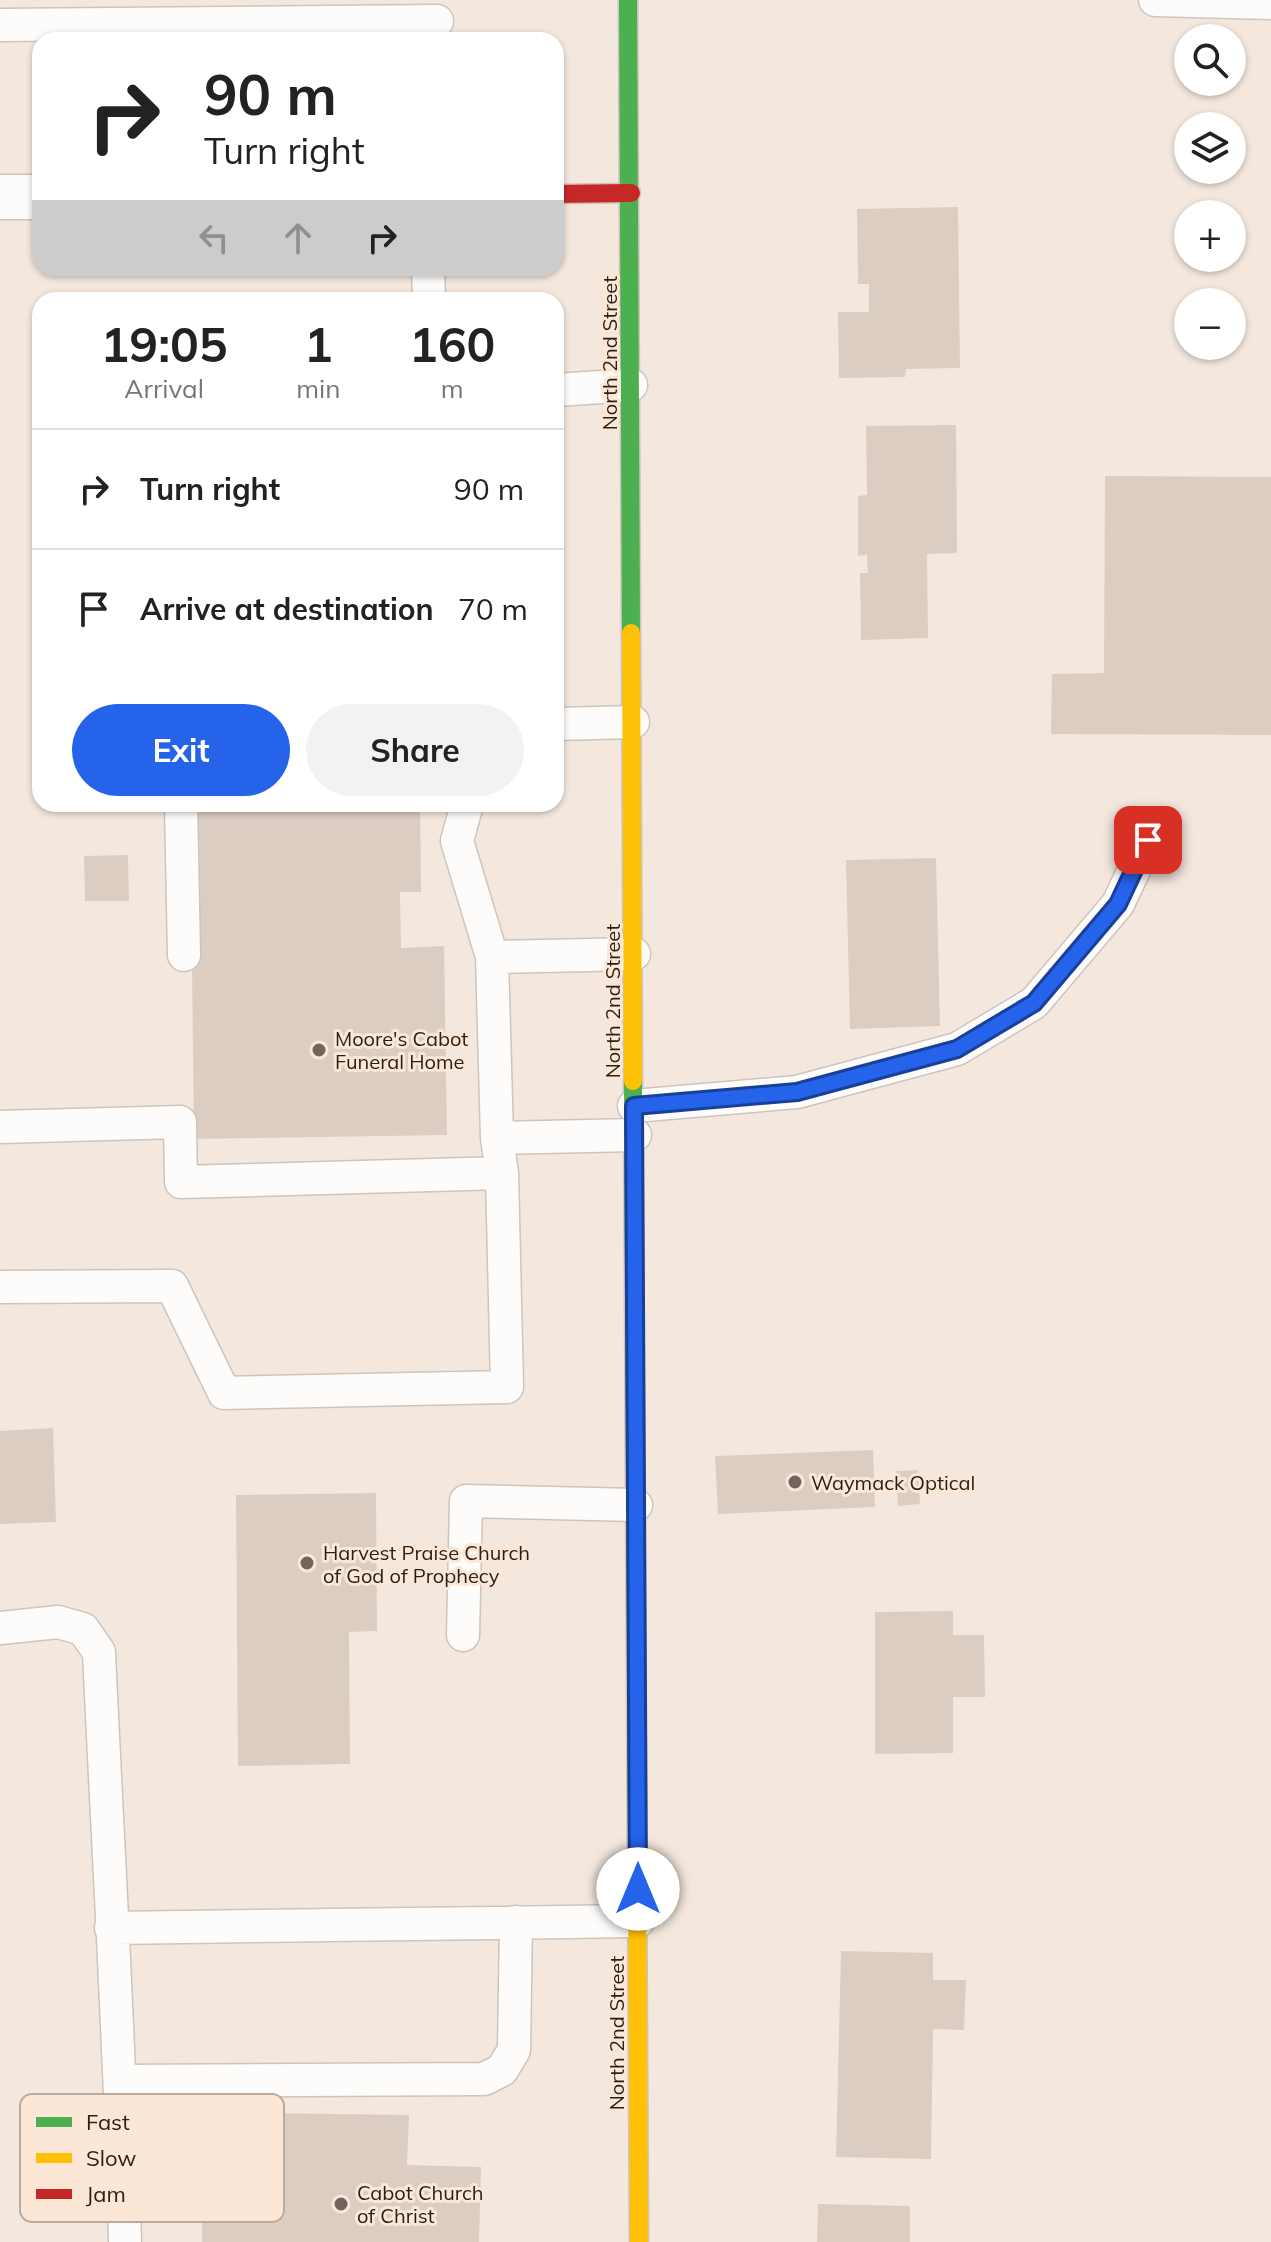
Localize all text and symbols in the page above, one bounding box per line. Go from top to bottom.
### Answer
map controls [1174,24,1246,360]
button: search [1174,24,1246,96]
text: 90 m [204,59,337,129]
icon: right [72,64,176,168]
button: layers [1174,112,1246,184]
text: Turn right [204,128,365,173]
button: + [1174,200,1246,272]
icon: left [192,216,236,260]
icon: ahead [276,216,320,260]
icon: right [360,216,404,260]
street label: North 2nd Street [597,276,622,430]
button: − [1174,288,1246,360]
text: 19:05 [101,314,228,374]
text: 1 [304,314,333,374]
text: 160 [409,314,495,374]
text: Arrival [124,372,204,405]
text: min [296,372,340,405]
text: m [441,372,464,405]
icon: right [72,467,116,511]
text: Turn right [140,470,280,508]
text: 90 m [454,470,524,508]
icon: arrive [72,587,116,631]
text: Arrive at destination [140,590,434,628]
text: 70 m [458,590,528,628]
button: Exit [72,704,290,796]
button: Share [306,704,524,796]
pin [1114,806,1182,874]
icon: arrive [1126,818,1170,862]
street label: North 2nd Street [600,924,625,1078]
place label: Moore's Cabot Funeral Home [335,1026,468,1074]
marker: Moore's Cabot Funeral Home [310,1041,328,1059]
place label: Waymack Optical [811,1470,975,1495]
marker: Waymack Optical [786,1473,804,1491]
place label: Harvest Praise Church of God of Prophecy [323,1540,530,1588]
marker: Harvest Praise Church of God of Prophecy [298,1554,316,1572]
position arrow [596,1847,680,1931]
street label: North 2nd Street [604,1956,629,2110]
legend [20,2094,284,2222]
text: Fast [86,2108,130,2136]
text: Slow [86,2144,136,2172]
text: Jam [86,2180,126,2208]
place label: Cabot Church of Christ [357,2180,484,2228]
marker: Cabot Church of Christ [332,2195,350,2213]

